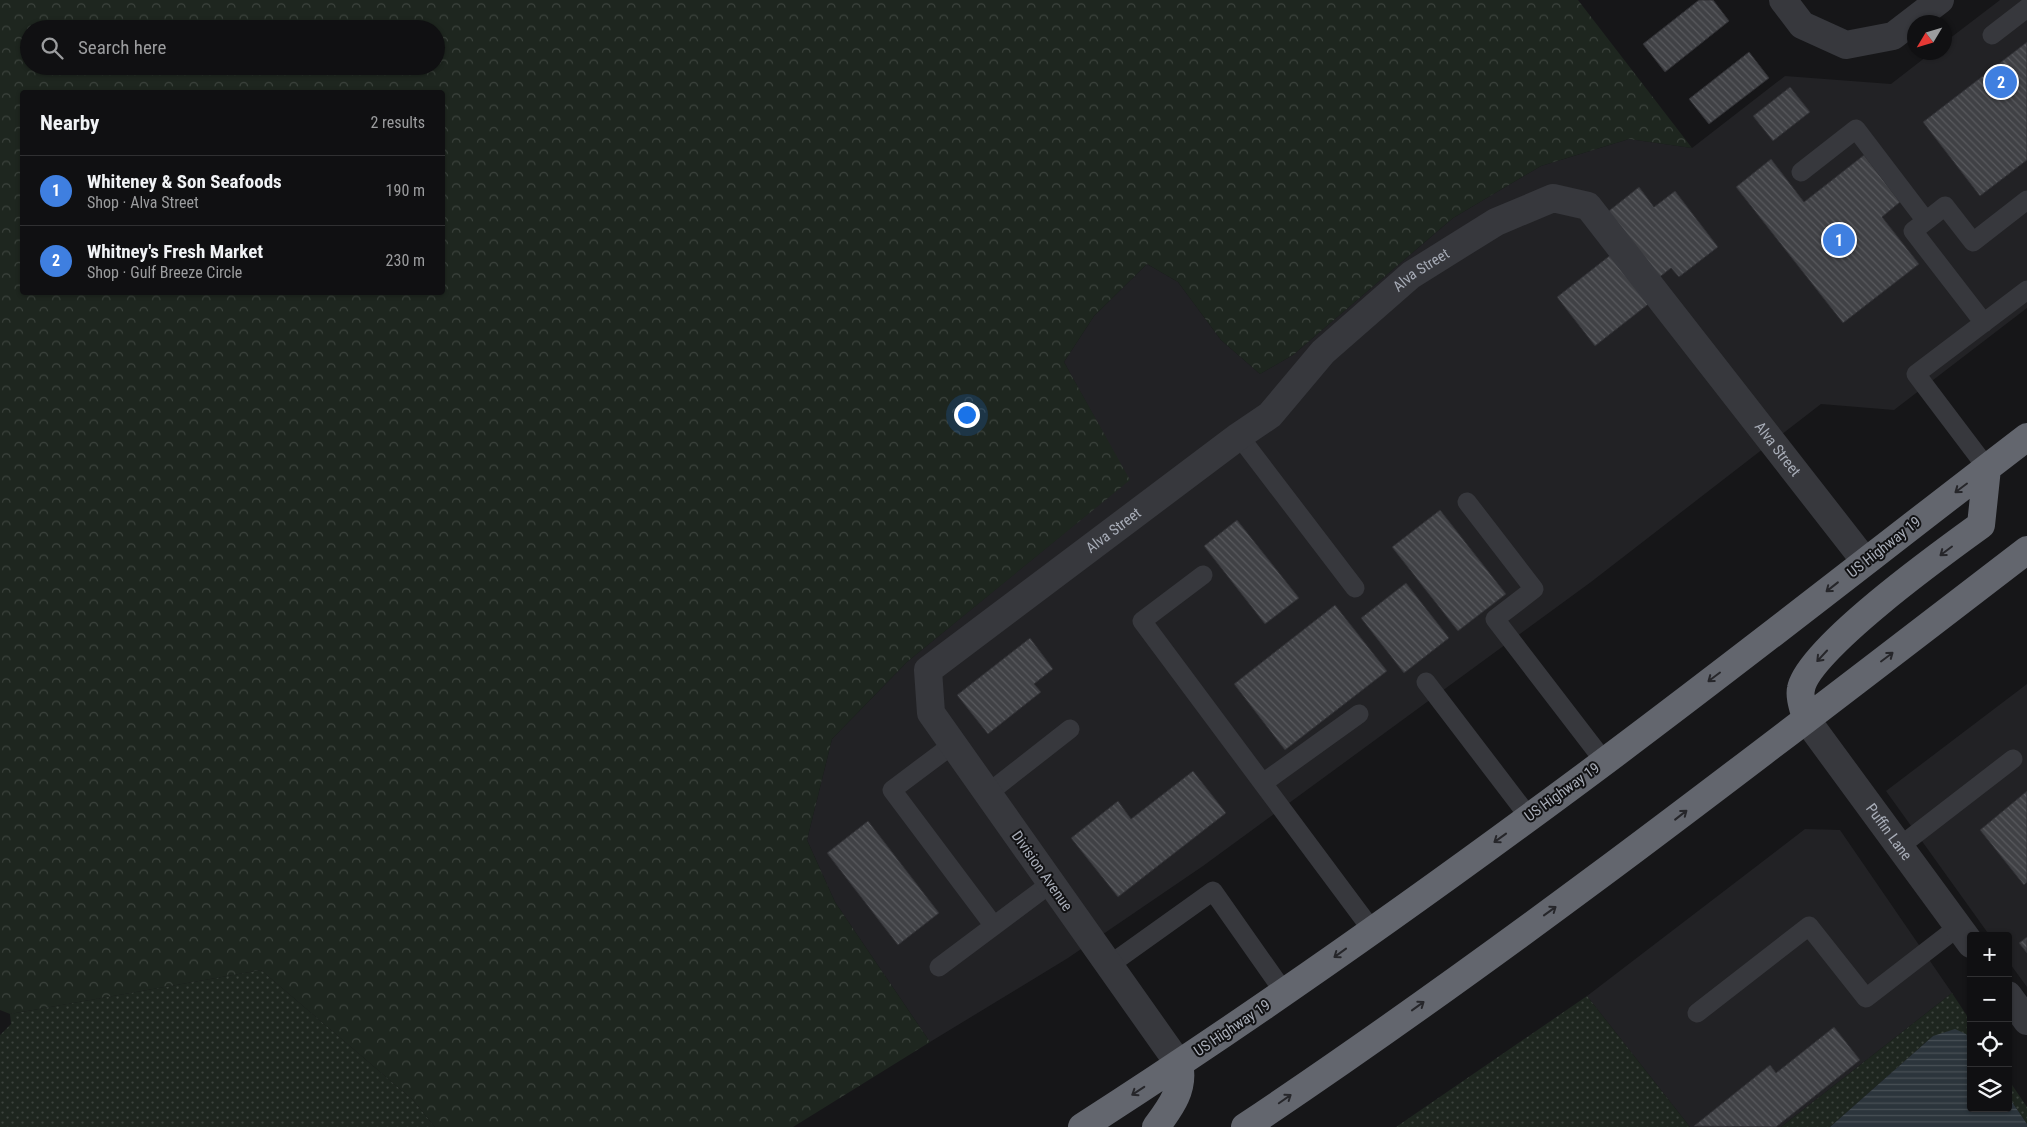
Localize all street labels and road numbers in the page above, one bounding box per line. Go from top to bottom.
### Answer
street label: Alva Street [1389,244,1453,296]
street label: Alva Street [1751,418,1805,480]
street label: Alva Street [1082,504,1145,557]
street label: US Highway 19 [1844,513,1924,581]
street label: US Highway 19 [1521,759,1603,825]
street label: Puffin Lane [1862,800,1916,864]
street label: Division Avenue [1008,828,1076,914]
street label: US Highway 19 [1190,996,1274,1060]

